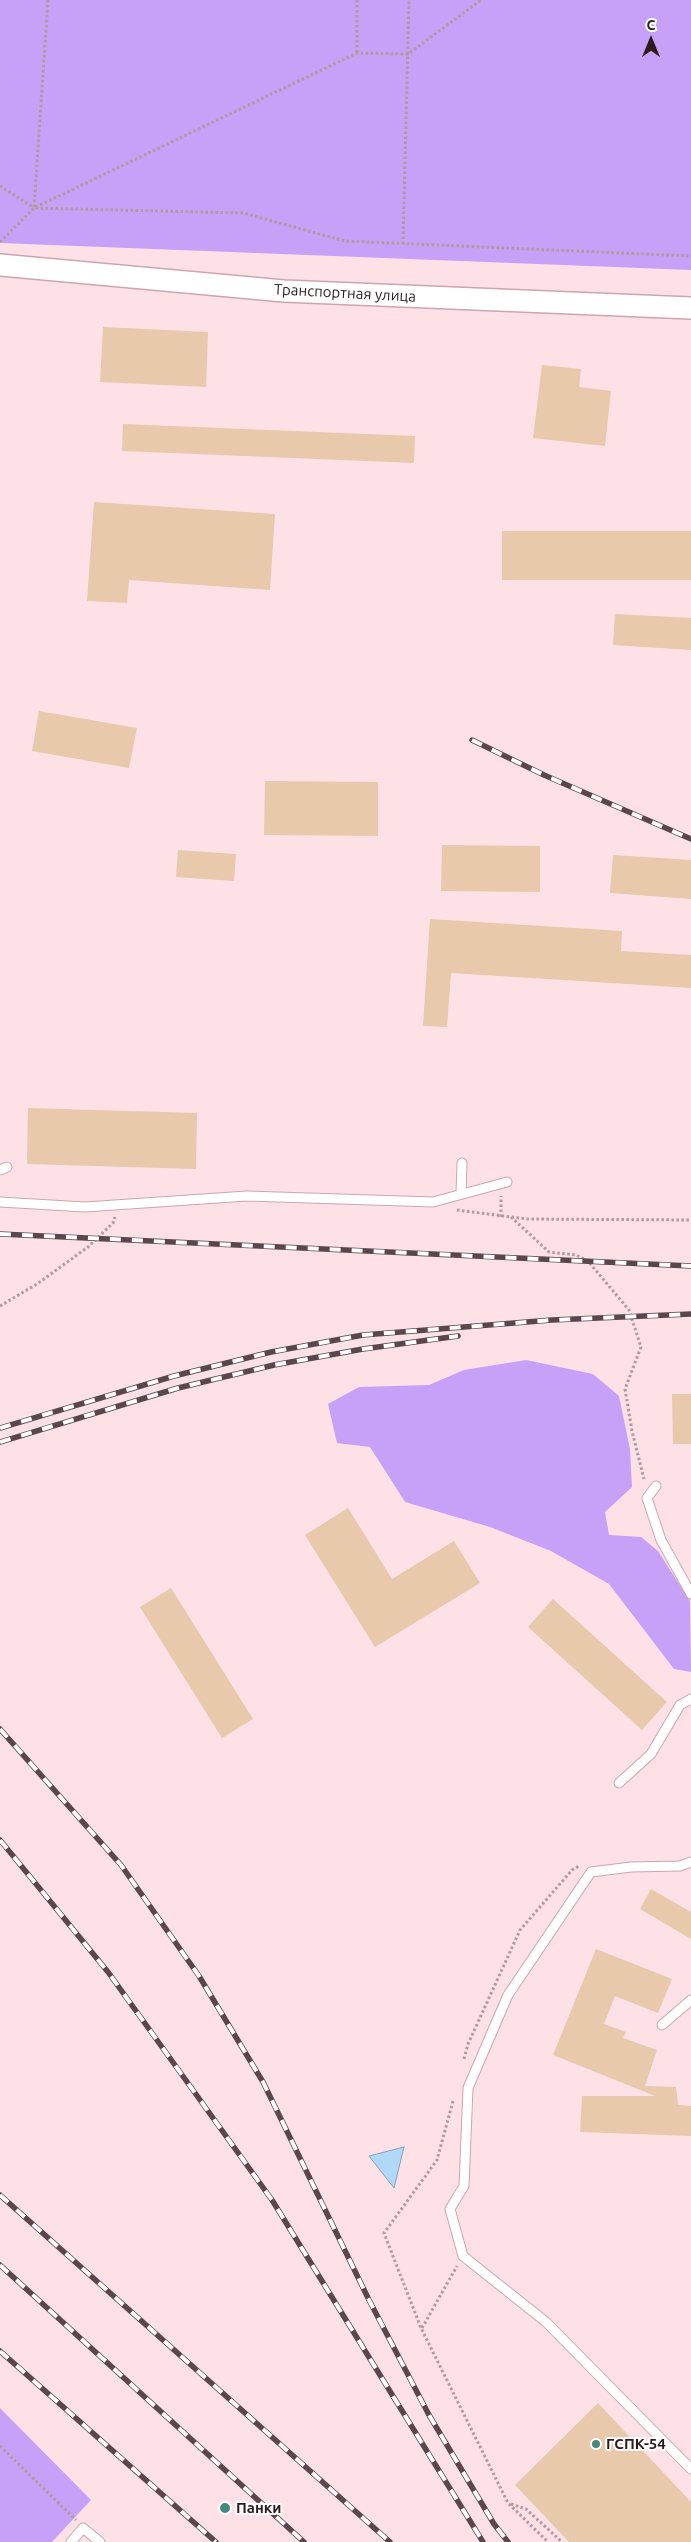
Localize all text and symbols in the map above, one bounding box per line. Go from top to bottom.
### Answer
north arrow [626,15,676,65]
text: С [647,17,655,33]
street label: Транспортная улица [274,280,416,306]
place label: ГСПК-54 [606,2435,666,2453]
marker: ГСПК-54 [590,2438,602,2450]
place label: Панки [236,2499,282,2517]
marker: Панки [218,2501,232,2515]

